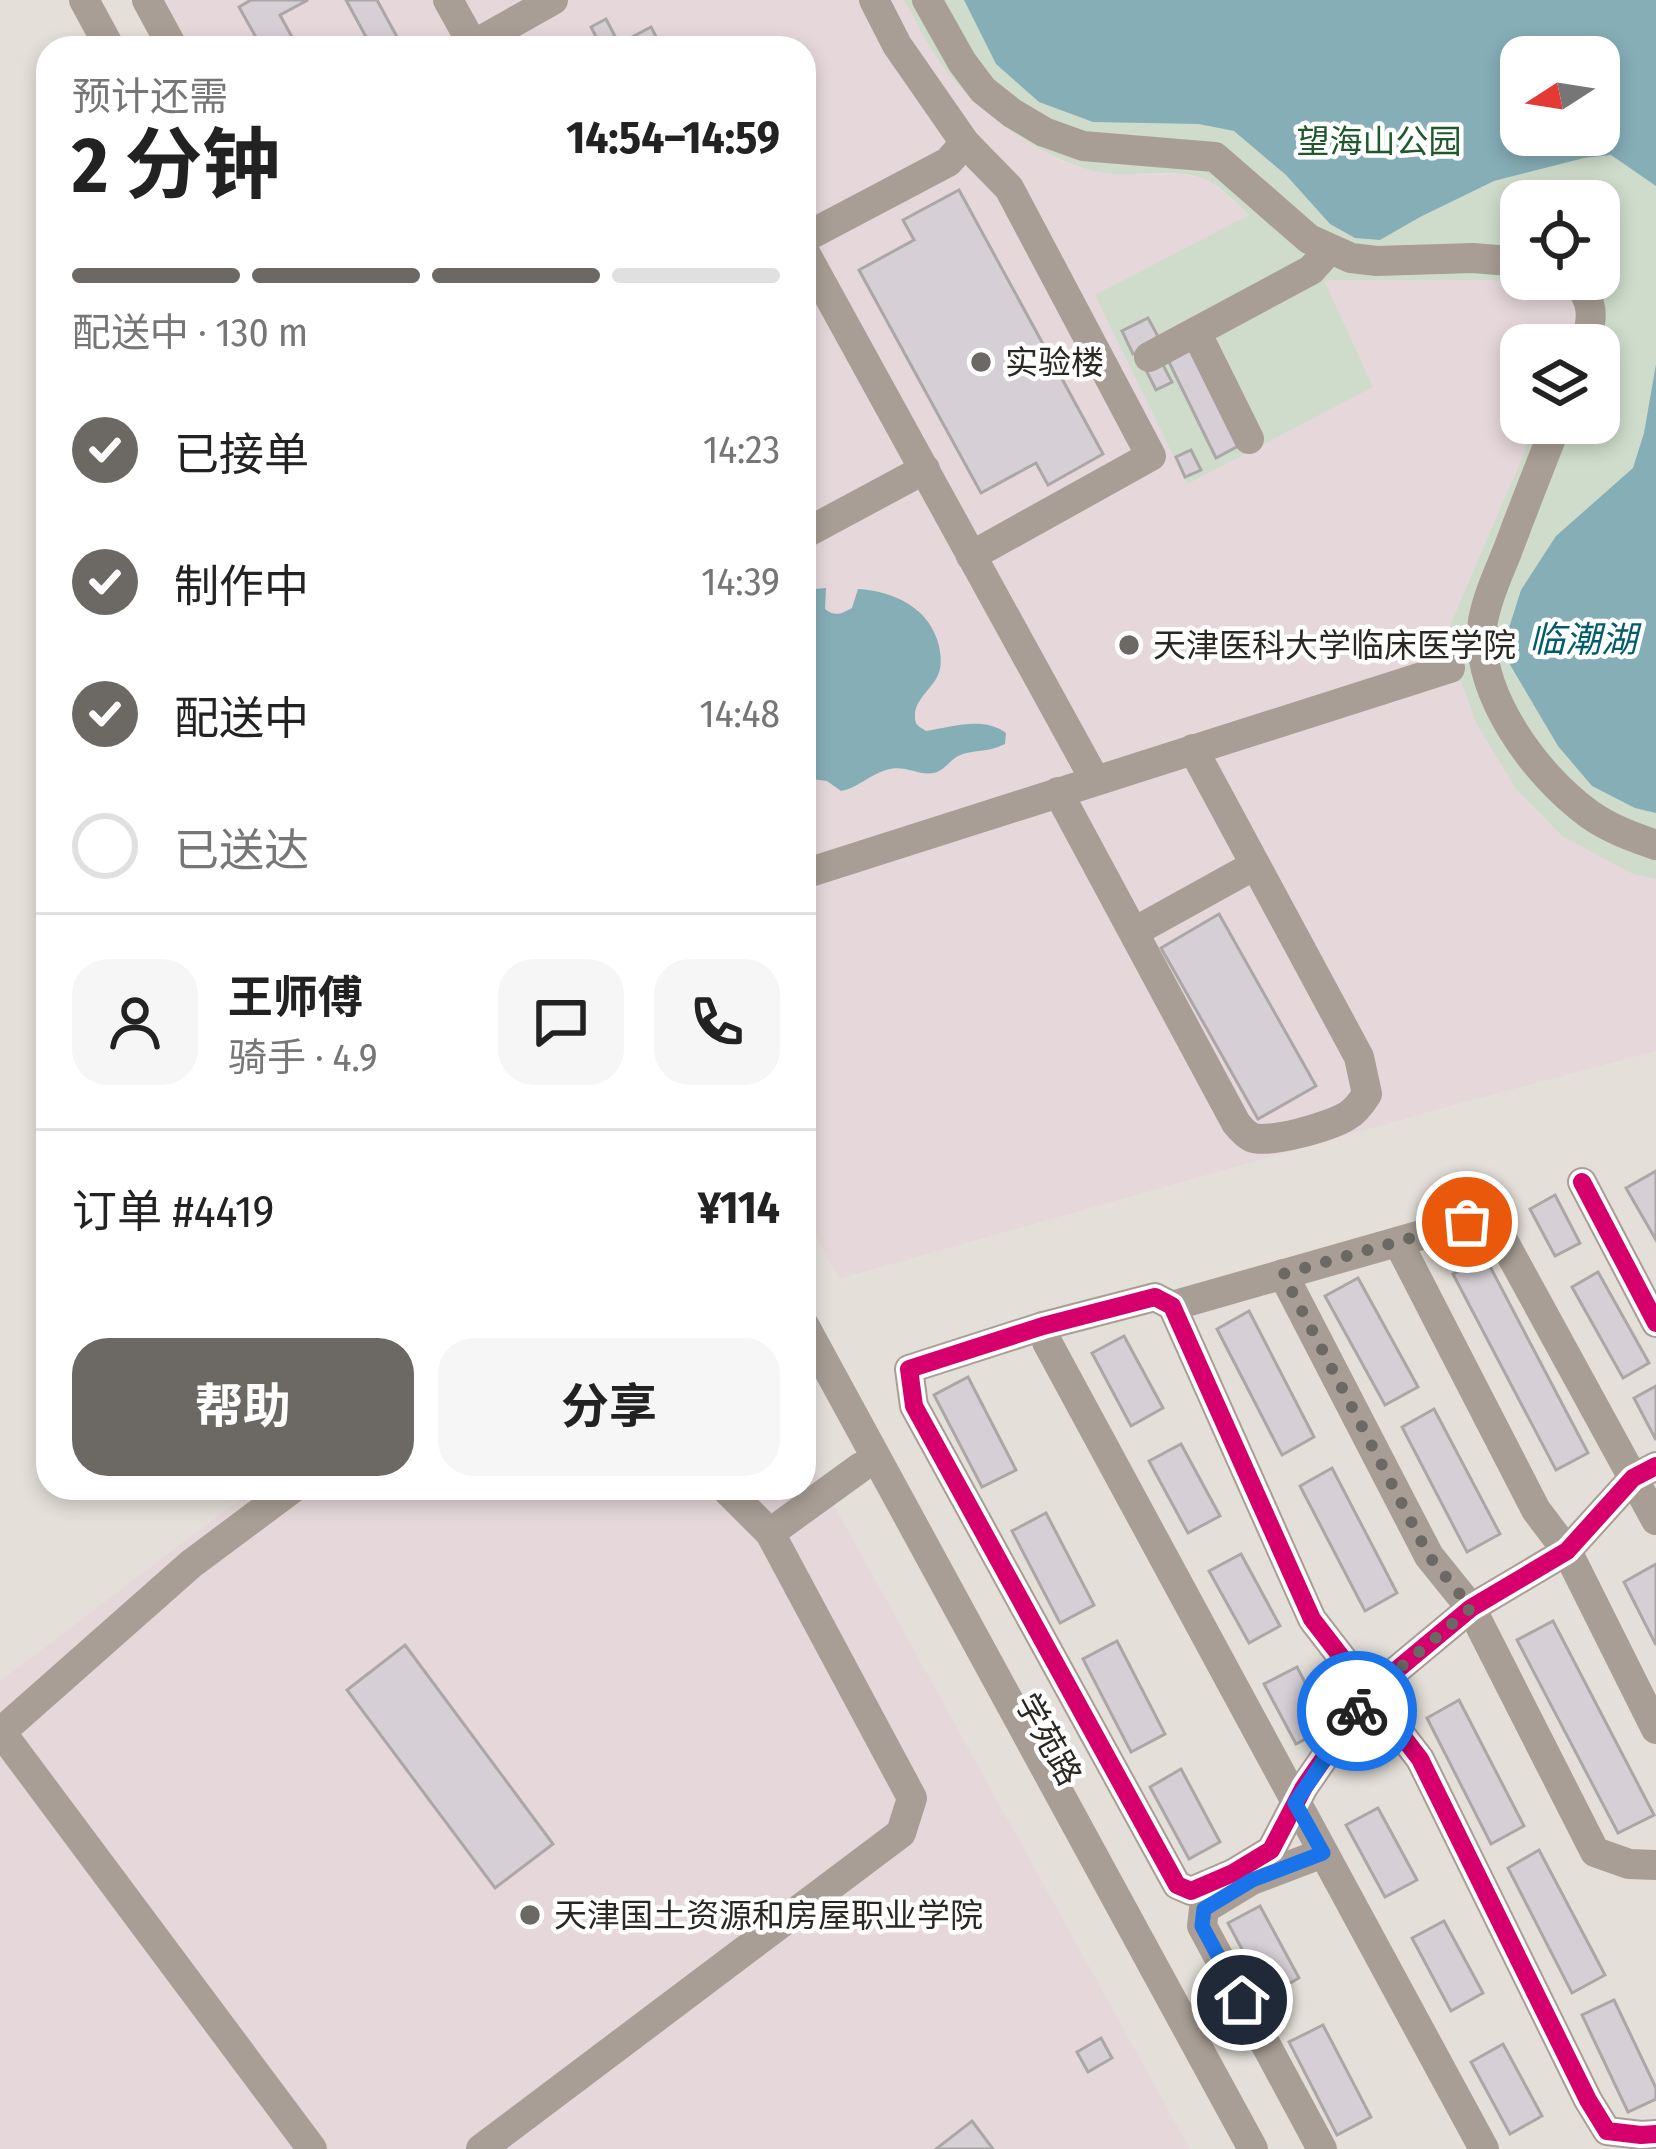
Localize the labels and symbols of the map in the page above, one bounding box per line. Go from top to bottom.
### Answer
north arrow [1500,36,1620,156]
park label: 望海山公园 [1297,122,1462,162]
place label: 实验楼 [1005,343,1104,383]
marker: 实验楼 [968,349,994,375]
water label: 临潮湖 [1529,618,1642,662]
place label: 天津医科大学临床医学院 [1153,626,1516,666]
marker: 天津医科大学临床医学院 [1116,632,1142,658]
pin [1416,1171,1518,1273]
courier [1297,1651,1417,1771]
street label: 学苑路 [1007,1686,1090,1792]
place label: 天津国土资源和房屋职业学院 [554,1896,983,1936]
marker: 天津国土资源和房屋职业学院 [517,1902,543,1928]
pin [1191,1949,1293,2051]

